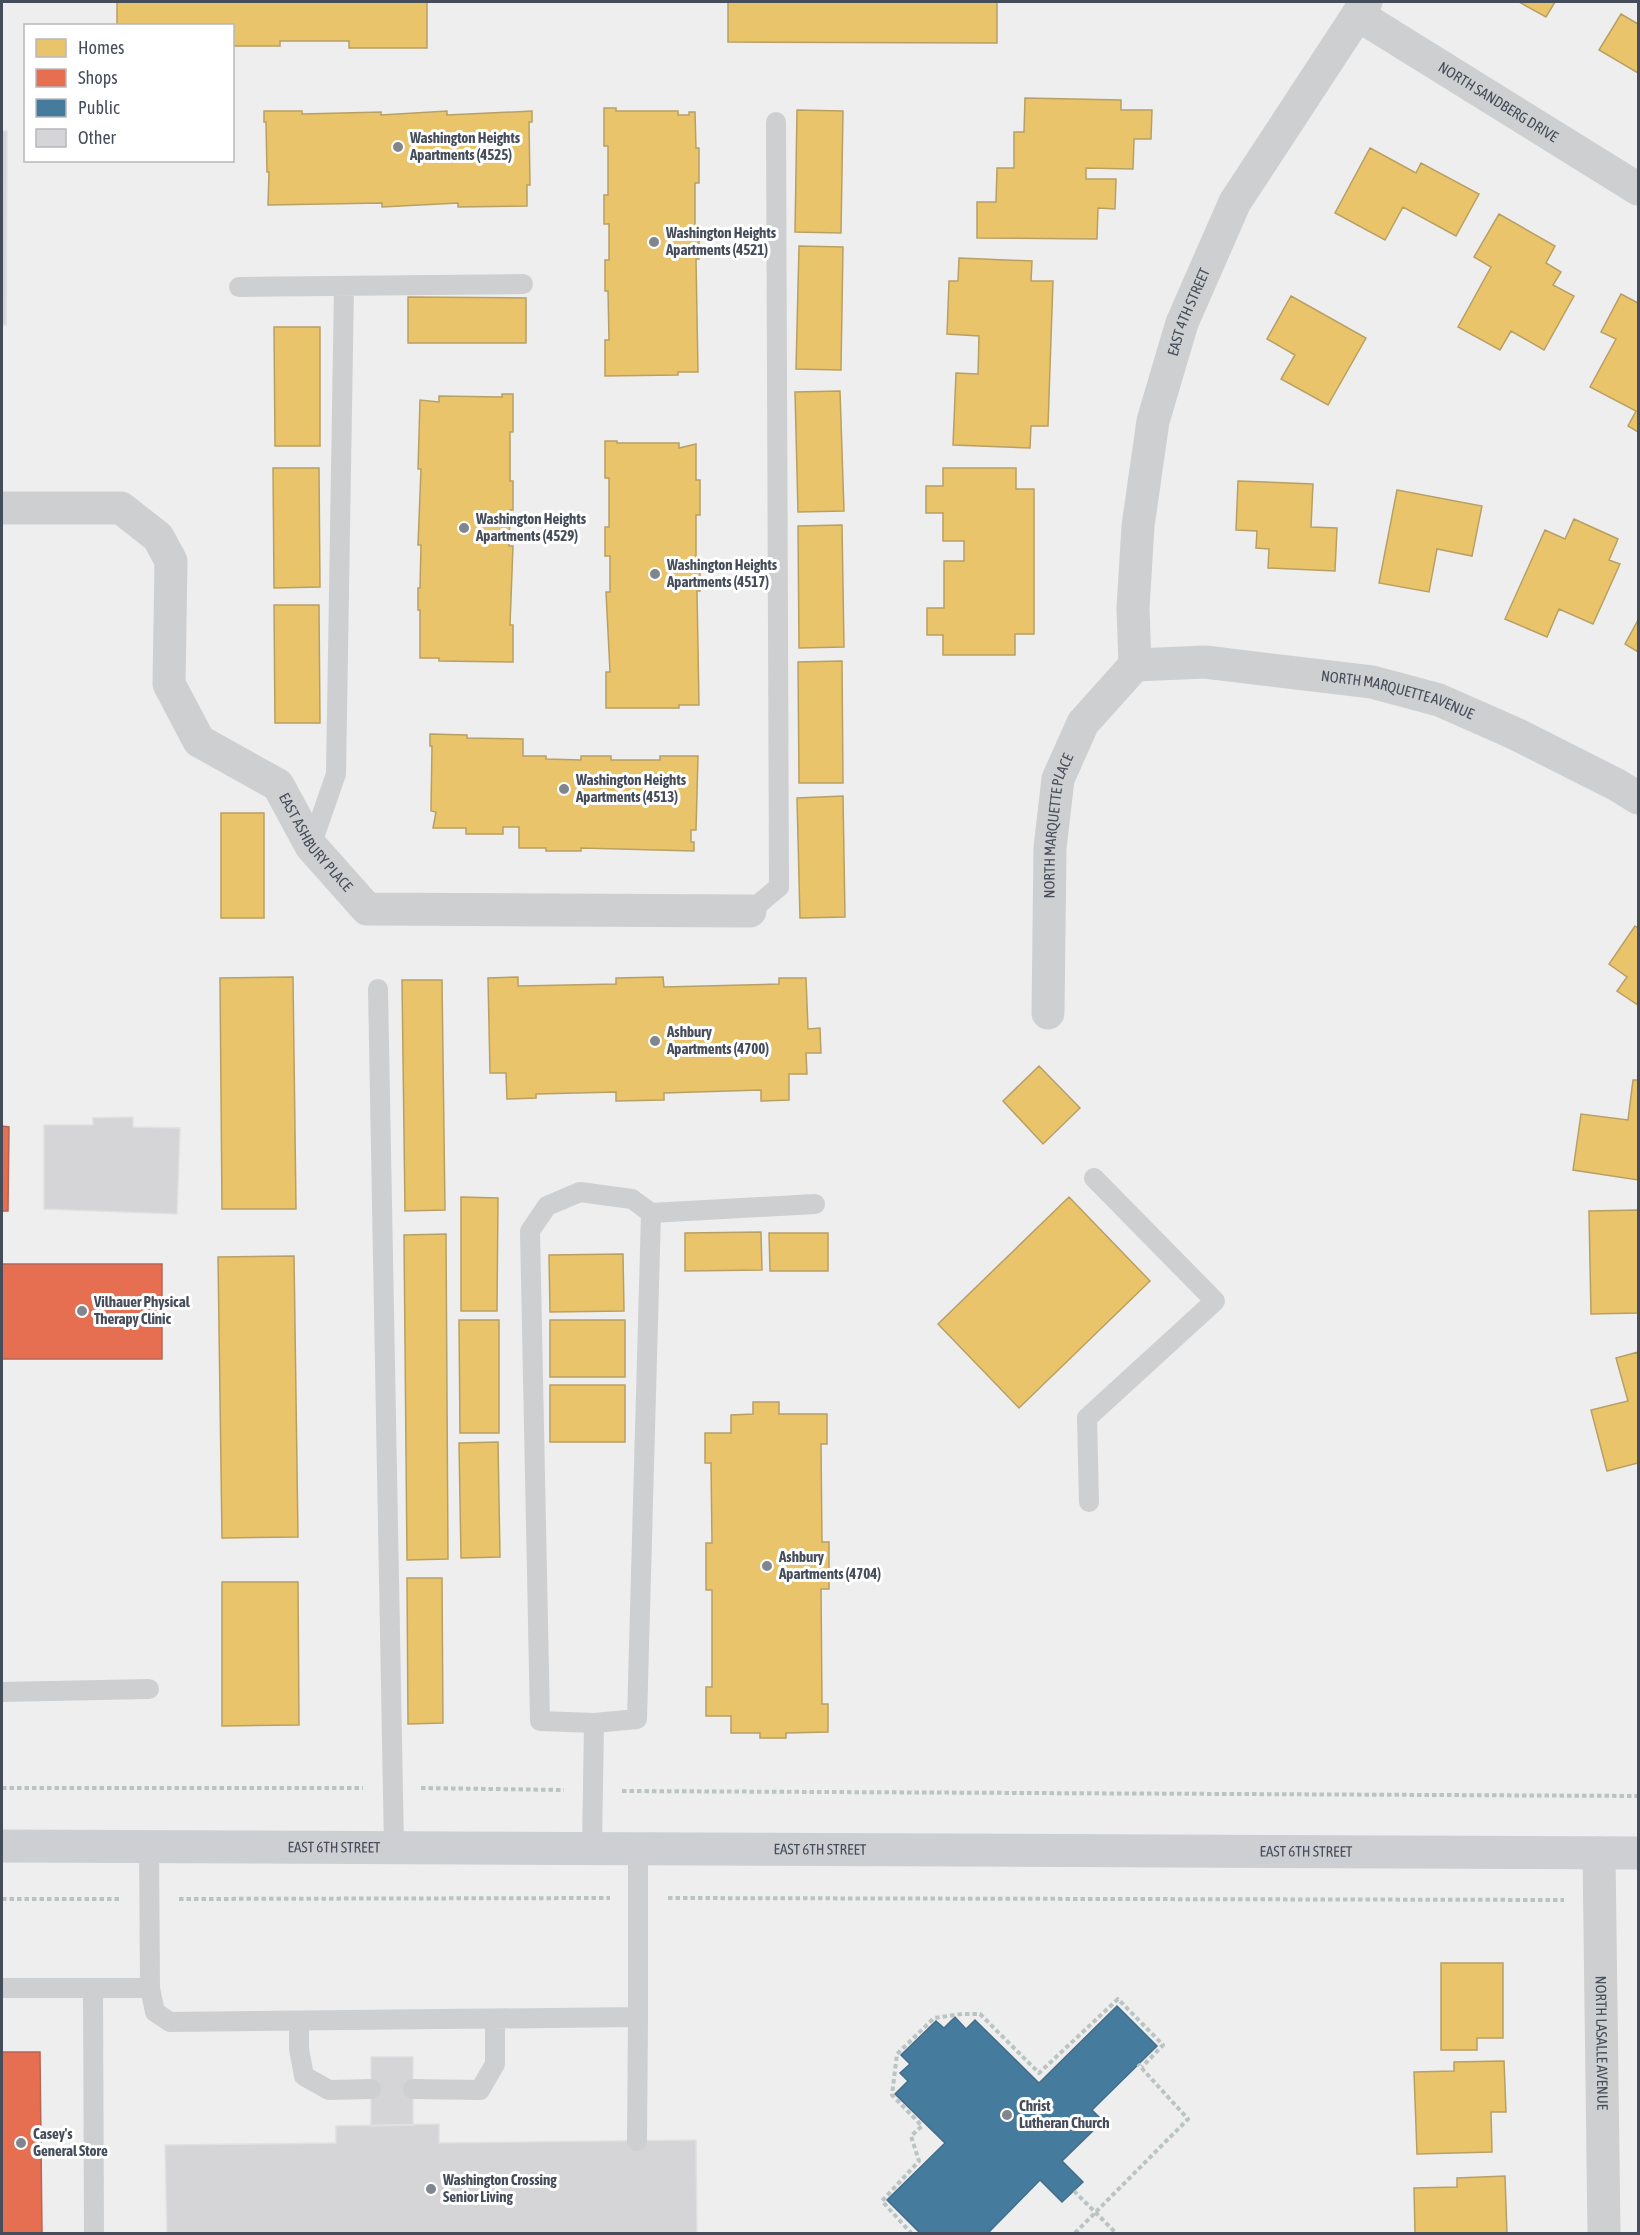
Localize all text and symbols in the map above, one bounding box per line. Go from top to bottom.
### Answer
legend [24,24,234,162]
text: Homes [78,37,124,58]
street label: NORTH SANDBERG DRIVE [1435,58,1562,146]
text: Shops [78,67,118,88]
text: Public [78,97,120,118]
text: Other [78,127,117,148]
place label: Washington Heights Apartments (4525) [409,129,521,163]
marker: Washington Heights Apartments (4525) [391,140,405,154]
place label: Washington Heights Apartments (4521) [665,224,777,258]
marker: Washington Heights Apartments (4521) [647,235,661,249]
street label: EAST 4TH STREET [1164,265,1213,358]
place label: Washington Heights Apartments (4529) [475,510,587,544]
marker: Washington Heights Apartments (4529) [457,521,471,535]
place label: Washington Heights Apartments (4517) [666,556,778,590]
marker: Washington Heights Apartments (4517) [648,567,662,581]
street label: NORTH MARQUETTE AVENUE [1320,667,1477,723]
street label: NORTH MARQUETTE PLACE [1040,750,1076,898]
place label: Washington Heights Apartments (4513) [575,771,687,805]
marker: Washington Heights Apartments (4513) [557,782,571,796]
street label: EAST ASHBURY PLACE [276,790,357,895]
place label: Ashbury Apartments (4700) [666,1023,769,1057]
marker: Ashbury Apartments (4700) [648,1034,662,1048]
place label: Vilhauer Physical Therapy Clinic [93,1293,191,1327]
marker: Vilhauer Physical Therapy Clinic [75,1304,89,1318]
place label: Ashbury Apartments (4704) [778,1548,881,1582]
marker: Ashbury Apartments (4704) [760,1559,774,1573]
street label: EAST 6TH STREET [287,1838,381,1856]
street label: EAST 6TH STREET [773,1840,867,1858]
street label: EAST 6TH STREET [1259,1842,1353,1860]
street label: NORTH LASALLE AVENUE [1593,1976,1611,2111]
place label: Christ Lutheran Church [1019,2097,1109,2131]
marker: Christ Lutheran Church [1000,2108,1014,2122]
place label: Casey's General Store [33,2125,108,2159]
marker: Casey's General Store [14,2136,28,2150]
place label: Washington Crossing Senior Living [442,2171,557,2205]
marker: Washington Crossing Senior Living [424,2182,438,2196]

